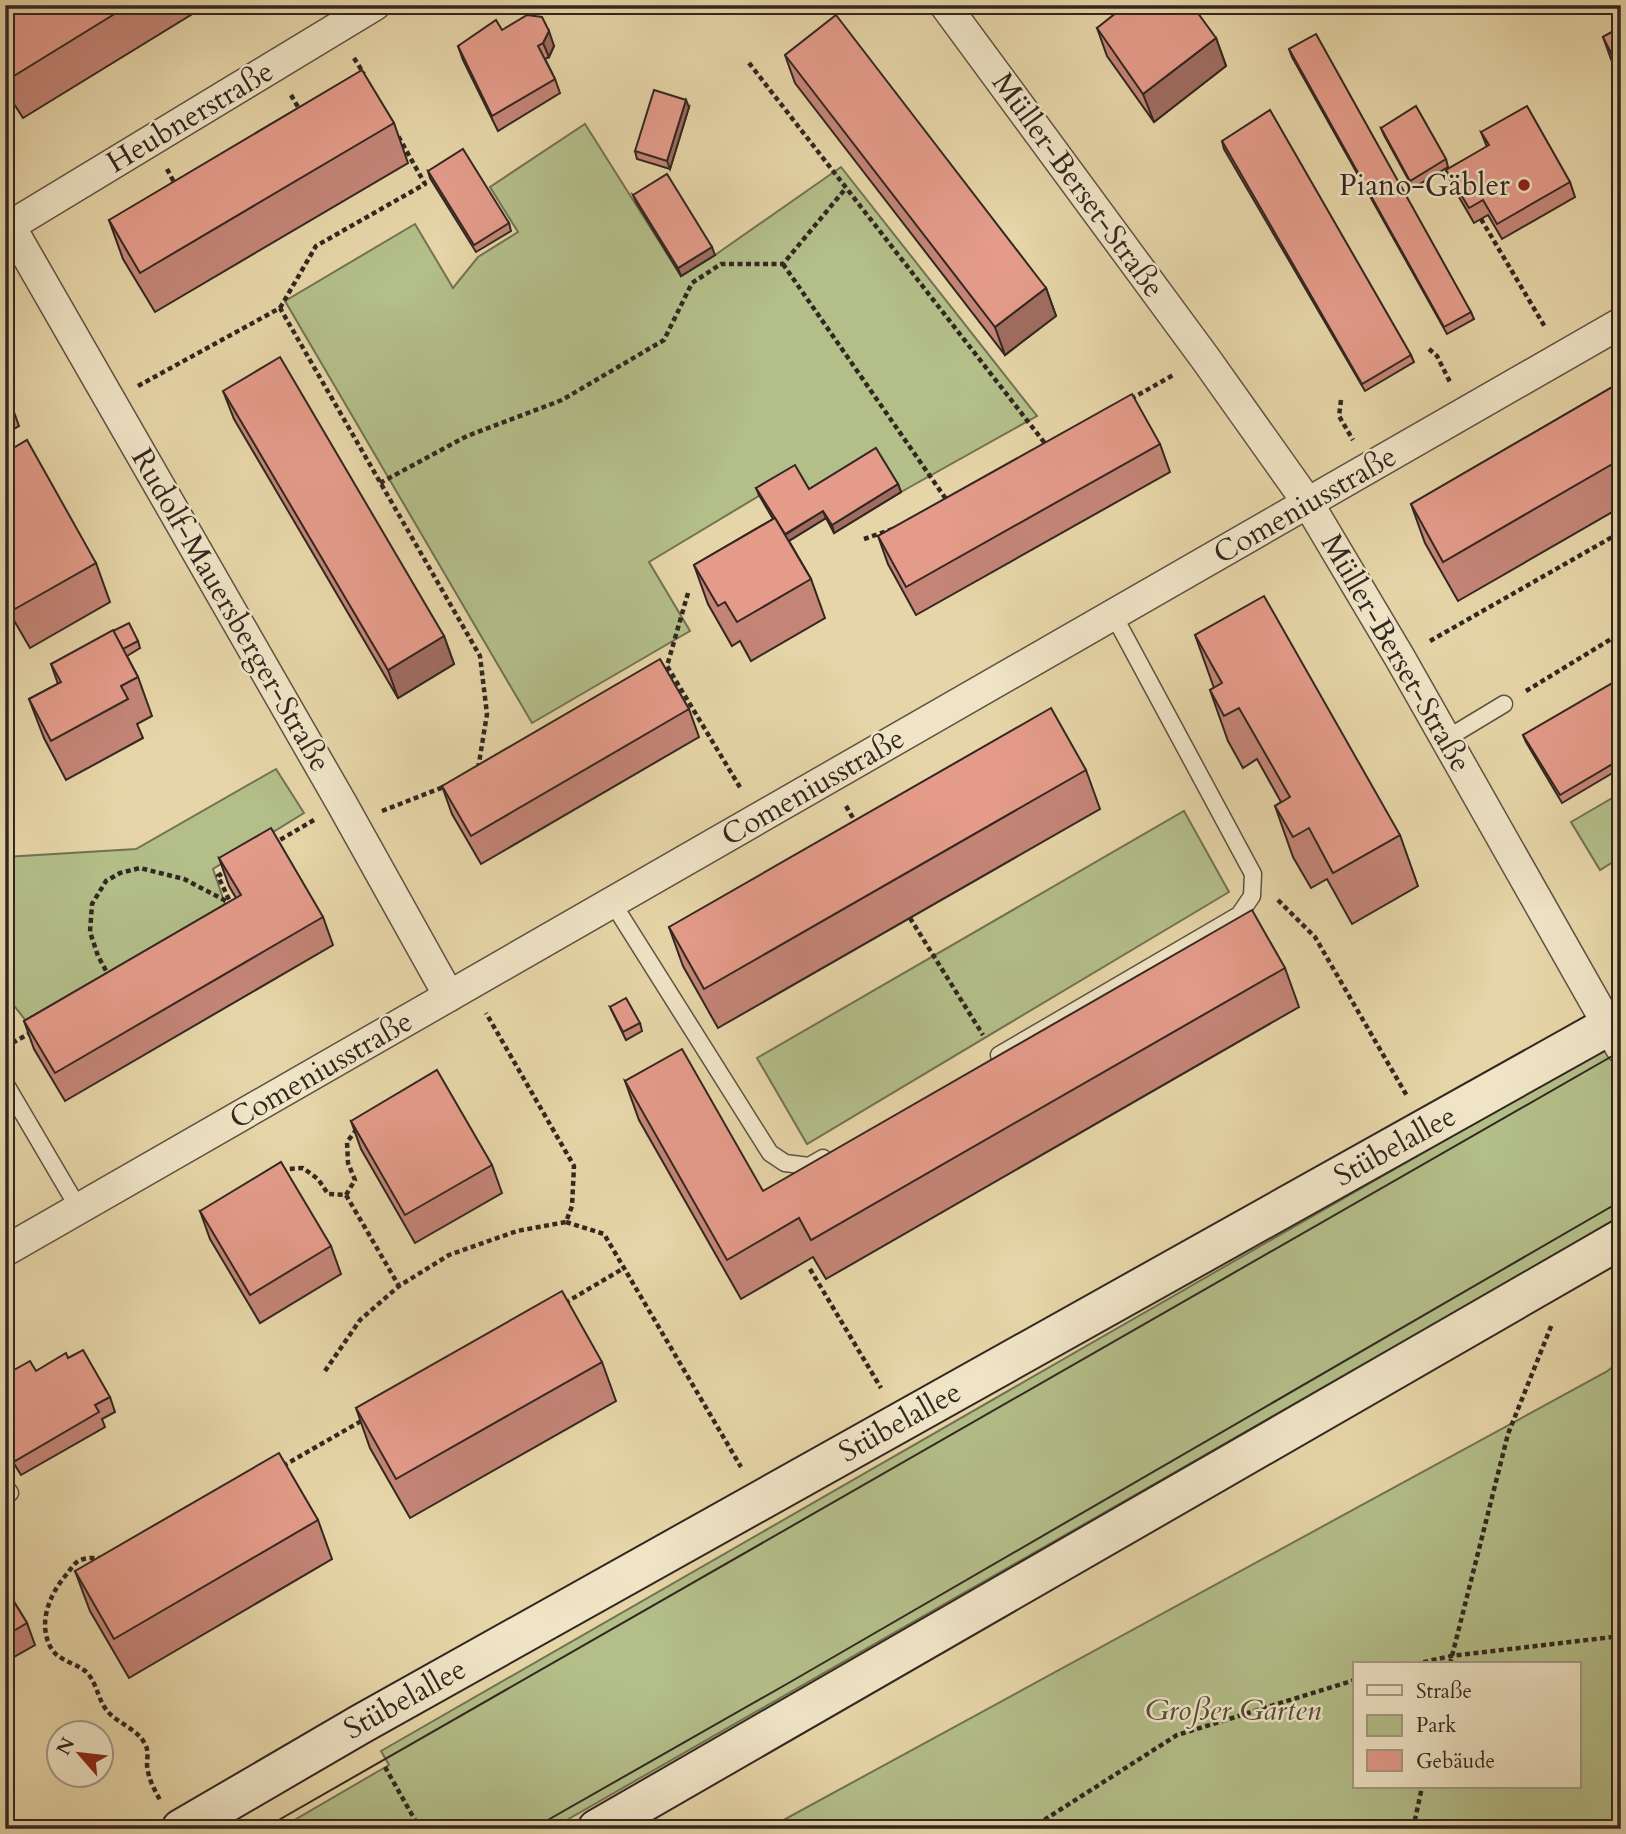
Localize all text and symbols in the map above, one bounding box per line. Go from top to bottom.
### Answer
street label: Heubnerstraße [99,51,281,183]
street label: Müller-Berset-Straße [982,64,1174,306]
place label: Piano-Gäbler [1339,165,1510,206]
marker: Piano-Gäbler [1516,177,1532,193]
street label: Comeniusstraße [1206,436,1404,574]
street label: Rudolf-Mauersberger-Straße [121,441,341,779]
street label: Müller-Berset-Straße [1311,526,1481,780]
street label: Comeniusstraße [714,718,912,856]
street label: Comeniusstraße [222,1001,420,1139]
street label: Stübelallee [1327,1096,1463,1196]
street label: Stübelallee [832,1372,968,1472]
street label: Stübelallee [337,1649,473,1749]
legend [1353,1662,1580,1788]
text: Straße [1416,1677,1472,1706]
park label: Großer Garten [1145,1690,1322,1731]
text: Park [1416,1711,1457,1740]
north arrow [46,1718,116,1788]
text: N [51,1733,81,1760]
text: Gebäude [1416,1747,1495,1776]

